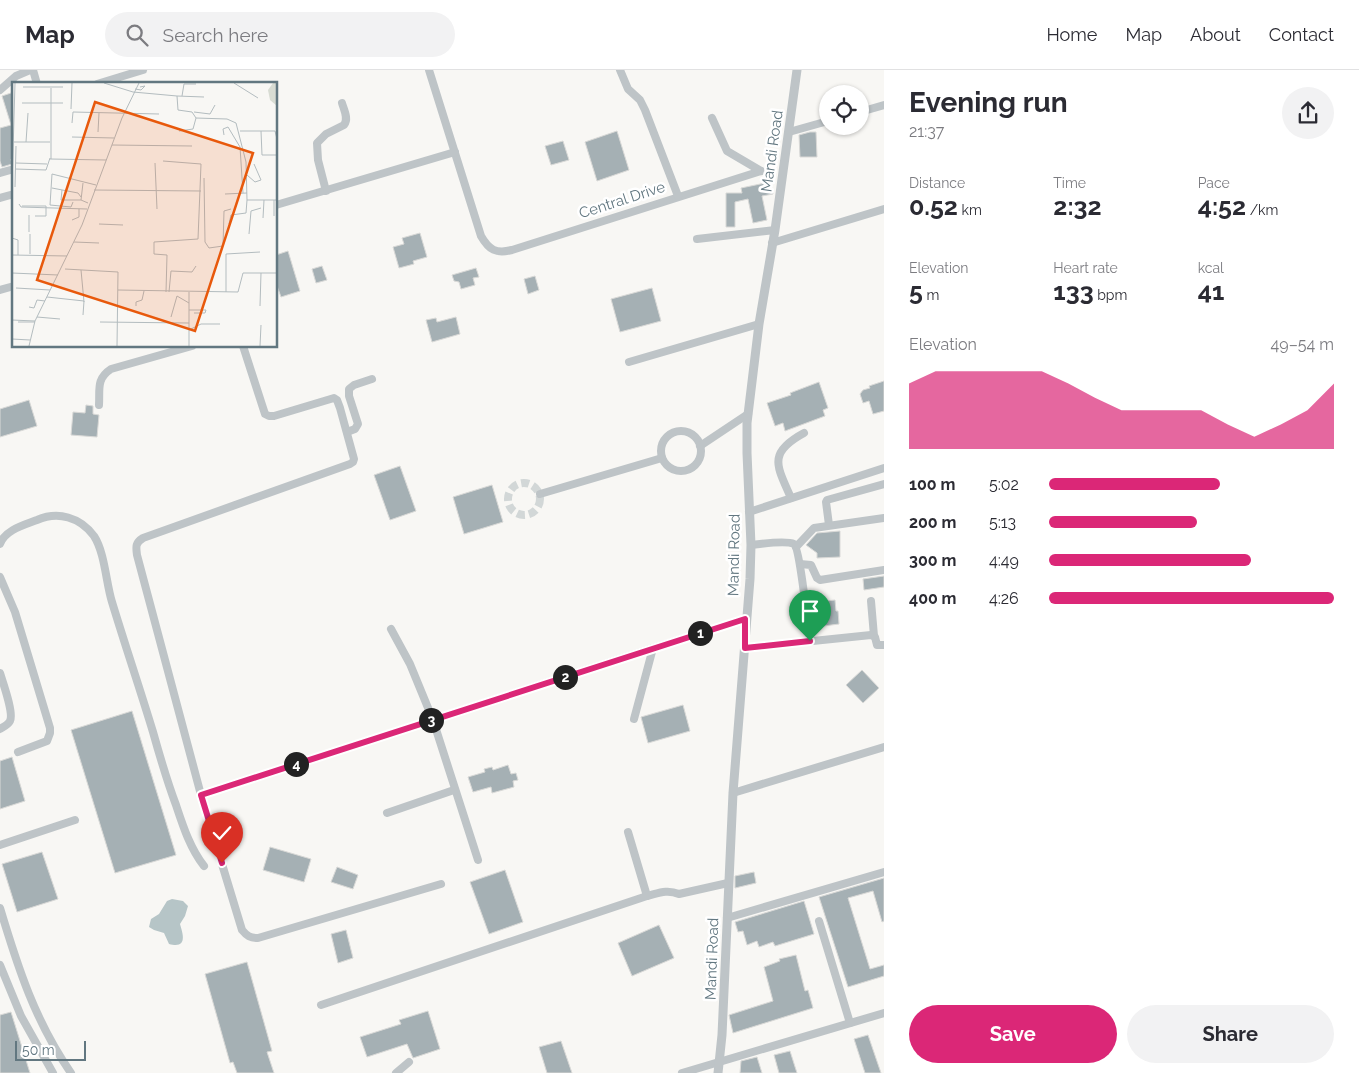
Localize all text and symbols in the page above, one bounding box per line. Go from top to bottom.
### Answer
search box [105,12,455,57]
text: Map [25,20,75,49]
icon: search [123,21,151,49]
text: Search here [163,24,268,46]
text: Home [1046,24,1097,45]
text: Map [1125,24,1162,45]
text: About [1190,24,1241,45]
text: Contact [1269,24,1334,45]
inset map [12,82,278,348]
map controls [819,85,869,135]
button: locate [819,85,869,135]
text: Evening run [909,86,1068,119]
button: share [1282,87,1334,139]
street label: Mandi Road [757,109,787,193]
text: 21:37 [909,122,944,141]
text: Distance [909,175,965,191]
text: Time [1053,175,1086,191]
text: Pace [1198,175,1230,191]
street label: Central Drive [577,178,667,222]
text: 0.52 [909,191,958,221]
text: 2:32 [1053,191,1102,221]
text: 4:52 [1198,191,1246,221]
text: km [958,202,982,218]
text: /km [1246,202,1278,218]
text: Elevation [909,260,968,276]
text: Heart rate [1053,260,1118,276]
text: kcal [1198,260,1224,276]
text: 5 [909,276,923,306]
text: 133 [1053,276,1094,306]
text: 41 [1198,276,1224,306]
text: m [923,287,939,303]
text: bpm [1094,287,1127,303]
text: Elevation [909,335,977,354]
text: 49–54 m [1271,335,1334,354]
text: 100 m [909,475,955,494]
text: 5:02 [989,475,1019,494]
text: 200 m [909,513,956,532]
text: 5:13 [989,513,1016,532]
street label: Mandi Road [724,514,744,596]
text: 300 m [909,551,956,570]
text: 4:49 [989,551,1019,570]
text: 400 m [909,589,957,608]
text: 4:26 [989,589,1019,608]
pin [789,590,831,641]
icon: arrive [796,597,824,625]
pin: 1 [688,620,712,646]
text: 1 [697,625,704,641]
pin: 2 [552,664,578,690]
text: 2 [562,669,569,685]
pin: 3 [418,708,444,732]
text: 3 [428,712,435,728]
pin: 4 [284,752,308,776]
text: 4 [293,756,301,772]
pin [201,812,243,863]
icon: check [208,819,236,847]
street label: Mandi Road [702,918,722,1000]
button: Save [909,1005,1117,1063]
button: Share [1127,1005,1334,1063]
scale bar [15,1038,86,1061]
text: 50 m [22,1042,55,1058]

